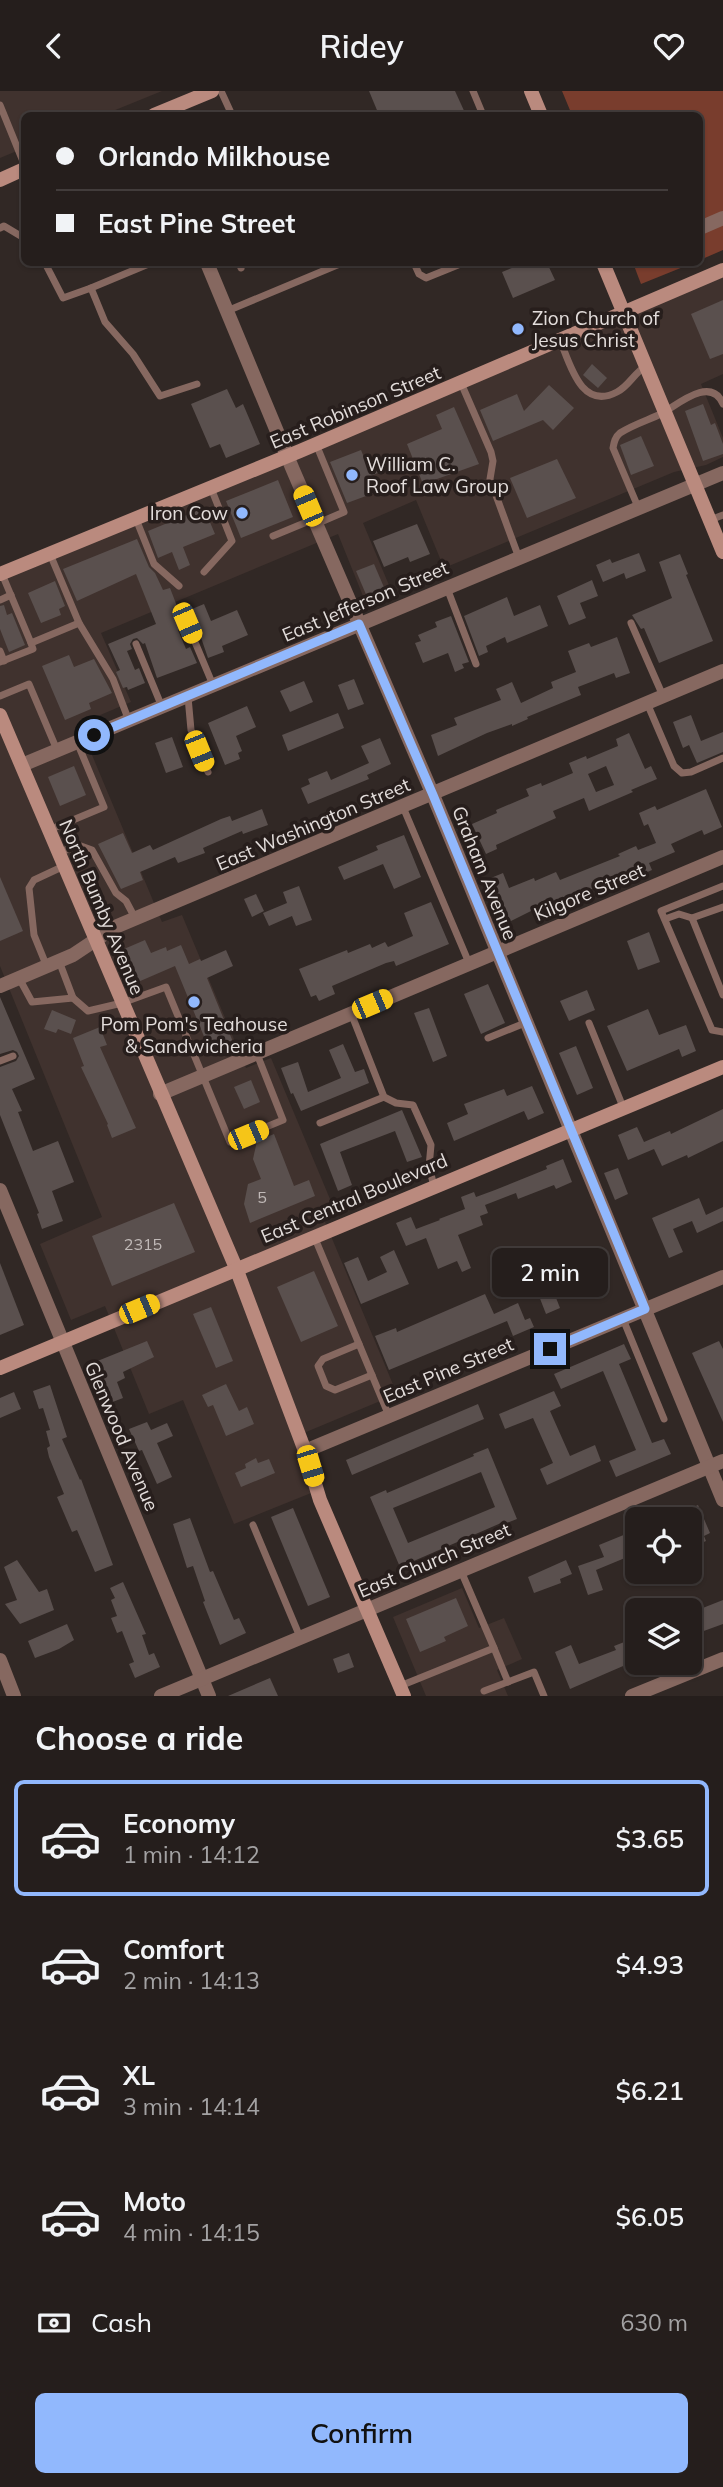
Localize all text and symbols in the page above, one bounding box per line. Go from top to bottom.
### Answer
text: Ridey [319,26,404,66]
icon: back [35,27,73,65]
icon: heart [650,27,688,65]
text: Orlando Milkhouse [98,140,330,173]
text: East Pine Street [98,207,295,240]
place label: Zion Church of Jesus Christ [532,306,660,352]
marker: Zion Church of Jesus Christ [510,321,526,337]
street label: East Robinson Street [266,360,444,454]
place label: William C. Roof Law Group [366,452,509,498]
marker: William C. Roof Law Group [344,467,360,483]
car [291,483,326,529]
place label: Iron Cow [150,501,228,525]
marker: Iron Cow [234,505,250,521]
street label: East Jefferson Street [278,555,452,647]
car [170,600,205,646]
route start [78,719,110,751]
car [182,728,217,774]
street label: East Washington Street [212,772,414,876]
street label: Graham Avenue [447,802,523,944]
street label: North Bumby Avenue [54,816,150,998]
street label: Kilgore Street [530,858,648,926]
car [349,986,396,1022]
marker: Pom Pom's Teahouse & Sandwicheria [186,994,202,1010]
place label: Pom Pom's Teahouse & Sandwicheria [101,1012,287,1058]
car [225,1117,272,1153]
street label: East Central Boulevard [257,1148,451,1248]
house number: 5 [257,1187,267,1207]
house number: 2315 [124,1234,162,1254]
callout: 2 min [492,1247,608,1297]
text: 2 min [520,1258,580,1287]
car [116,1291,163,1327]
street label: East Pine Street [379,1332,517,1408]
route end [534,1333,566,1365]
street label: Glenwood Avenue [80,1357,164,1515]
car [294,1443,327,1489]
map controls [625,1507,702,1675]
button: locate [625,1507,702,1584]
street label: East Church Street [354,1517,514,1603]
button: layers [625,1598,702,1675]
text: Choose a ride [35,1718,243,1758]
icon: car [39,1807,102,1870]
text: Economy [123,1807,235,1840]
text: $3.65 [615,1822,684,1855]
text: 1 min · 14:12 [123,1840,260,1869]
icon: car [39,1933,102,1996]
text: Comfort [123,1933,224,1966]
text: $4.93 [615,1948,684,1981]
text: 2 min · 14:13 [123,1966,260,1995]
icon: car [39,2059,102,2122]
text: XL [123,2059,155,2092]
text: $6.21 [615,2074,684,2107]
text: 3 min · 14:14 [123,2092,260,2121]
icon: car [39,2185,102,2248]
text: Moto [123,2185,186,2218]
text: $6.05 [615,2200,684,2233]
text: 4 min · 14:15 [123,2218,260,2247]
icon: cash [35,2304,73,2342]
text: Cash [91,2306,152,2339]
text: 630 m [620,2308,688,2337]
button: Confirm [35,2393,688,2473]

